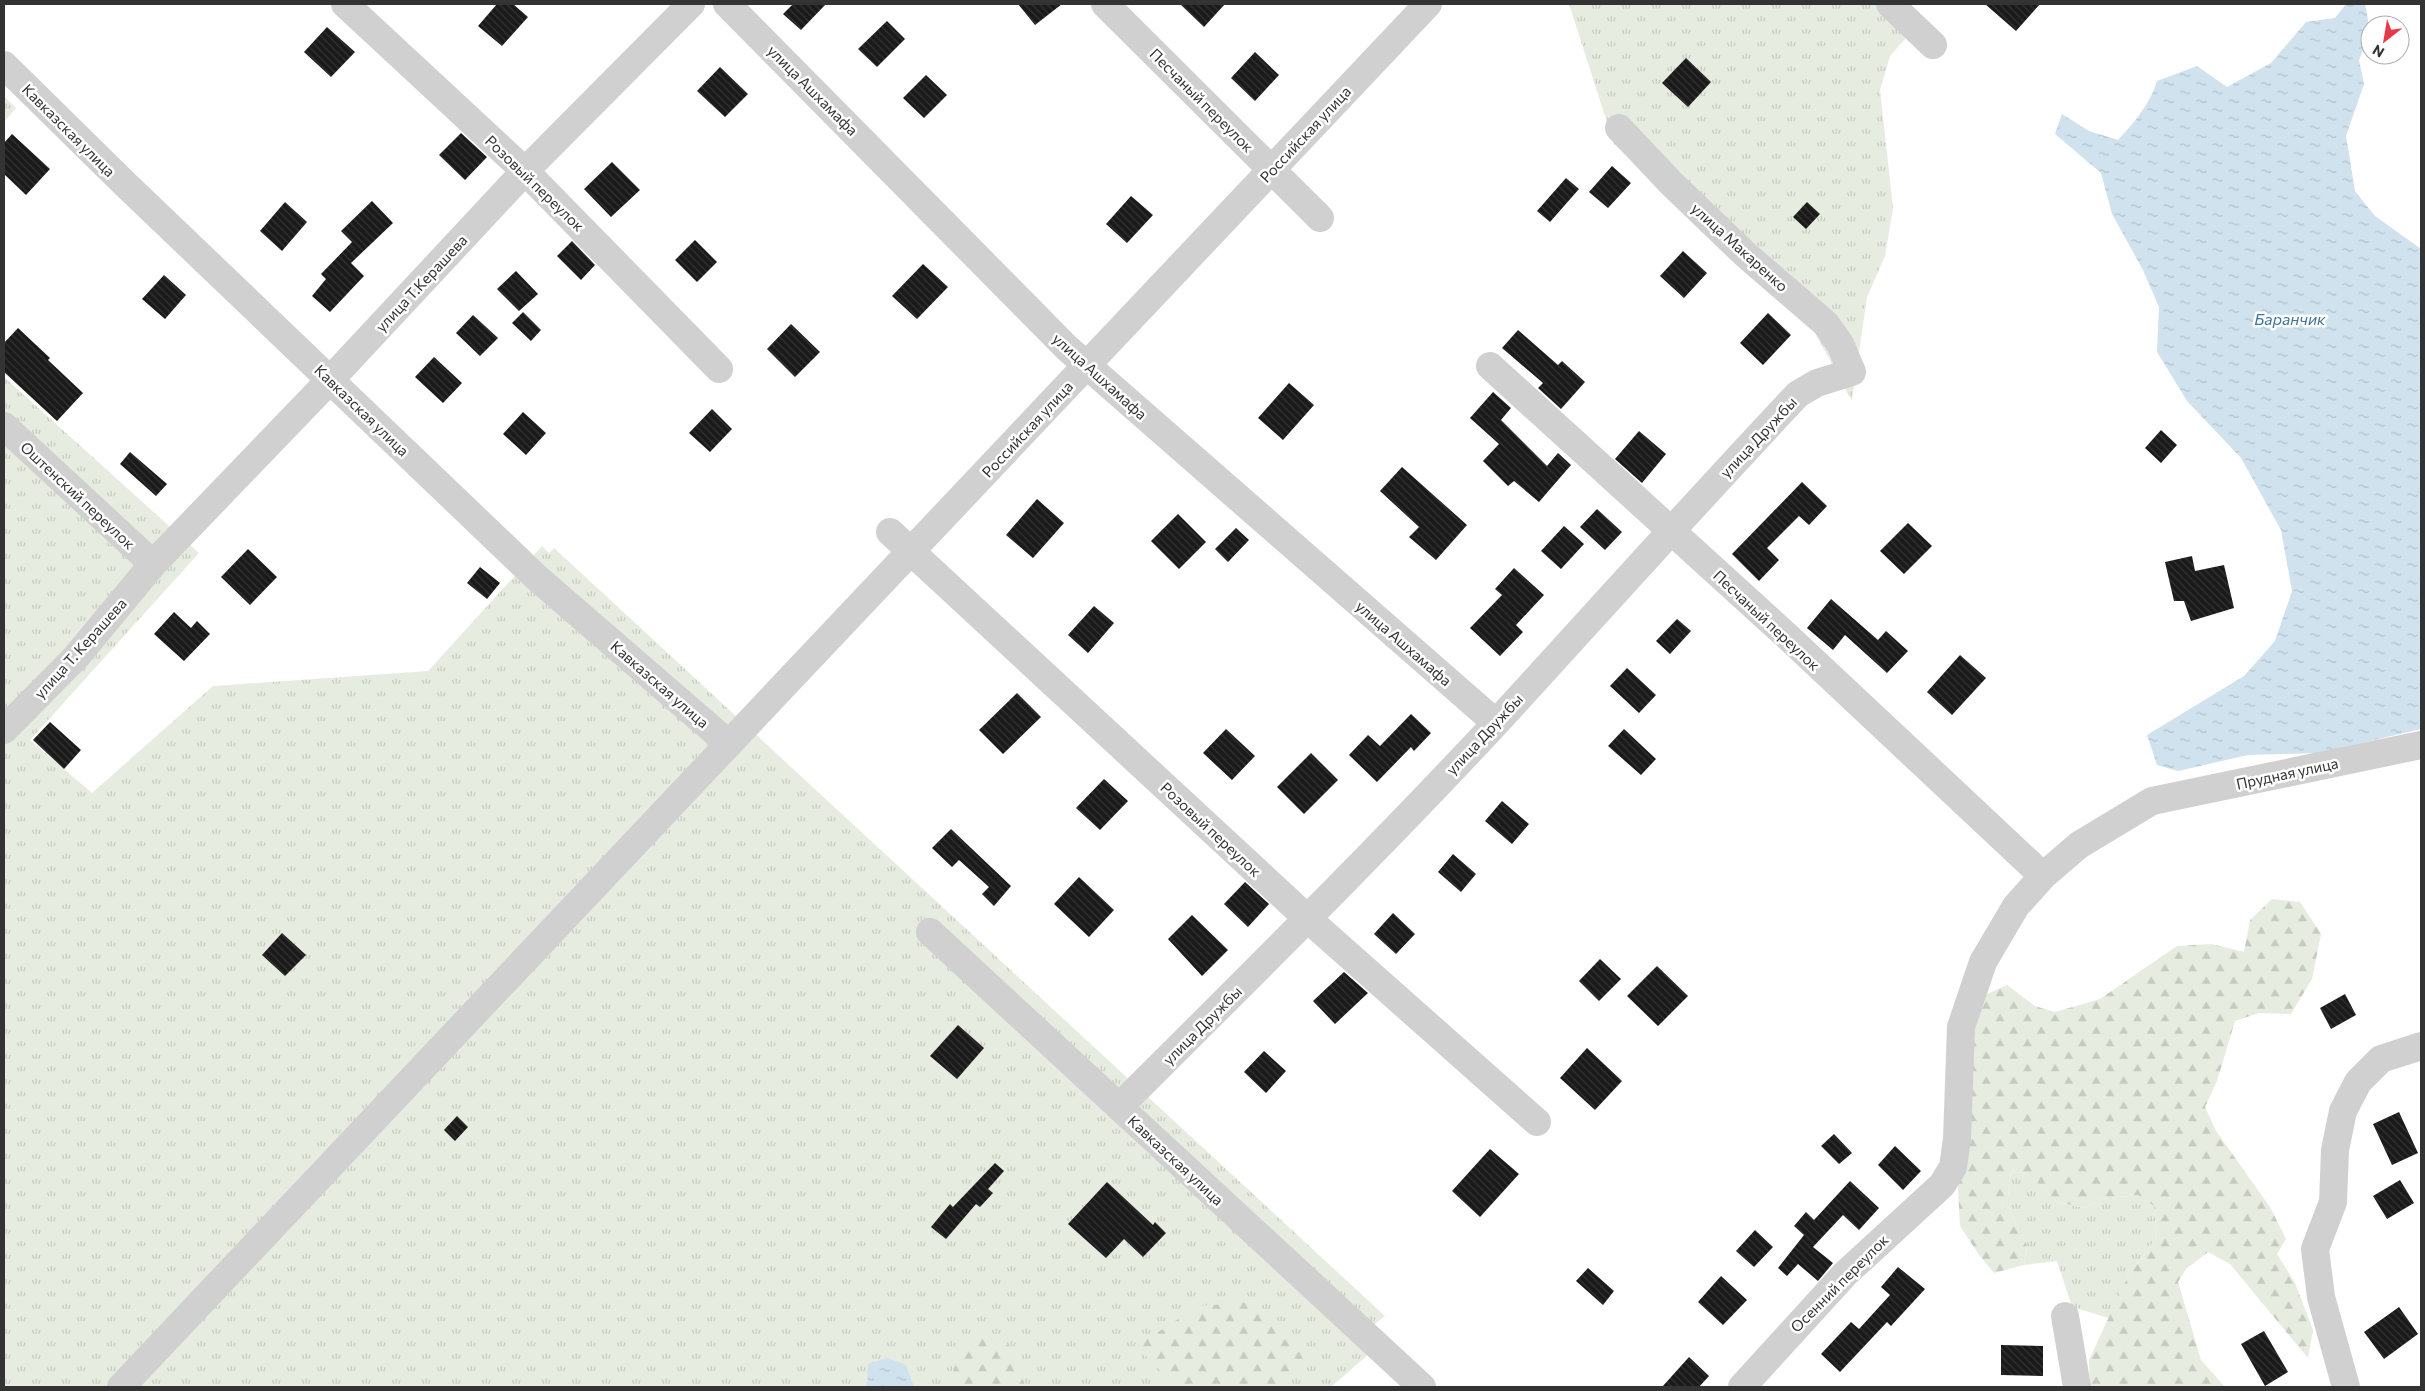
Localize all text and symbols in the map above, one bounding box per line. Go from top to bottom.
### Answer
north arrow [2360,15,2410,65]
street label: улица Ашхамафа [764,41,862,139]
text: N [2369,42,2387,62]
street label: Песчаный переулок [1146,44,1258,156]
street label: Кавказcкая улица [19,80,119,180]
street label: Российская улица [1256,82,1354,186]
street label: Розовый переулок [482,131,588,235]
street label: улица Макаренко [1688,199,1792,295]
street label: улица Т.Керашева [371,231,471,335]
water label: Баранчик [2254,309,2326,328]
street label: улица Ашхамафа [1049,329,1151,423]
street label: Кавказcкая улица [311,361,413,459]
street label: Российская улица [978,377,1076,481]
street label: улица Дружбы [1716,393,1800,481]
street label: Оштенский переулок [17,437,139,553]
street label: Песчаный переулок [1710,566,1824,674]
street label: улица Т. Керашева [30,594,130,702]
street label: улица Ашхамафа [1353,597,1455,689]
street label: Кавказcкая улица [607,637,713,731]
street label: улица Дружбы [1442,690,1526,778]
street label: Прудная улица [2234,753,2340,793]
street label: Розовый переулок [1157,778,1265,880]
street label: улица Дружбы [1159,982,1245,1068]
street label: Кавказcкая улица [1125,1111,1227,1209]
street label: Осенний переулок [1786,1230,1892,1336]

